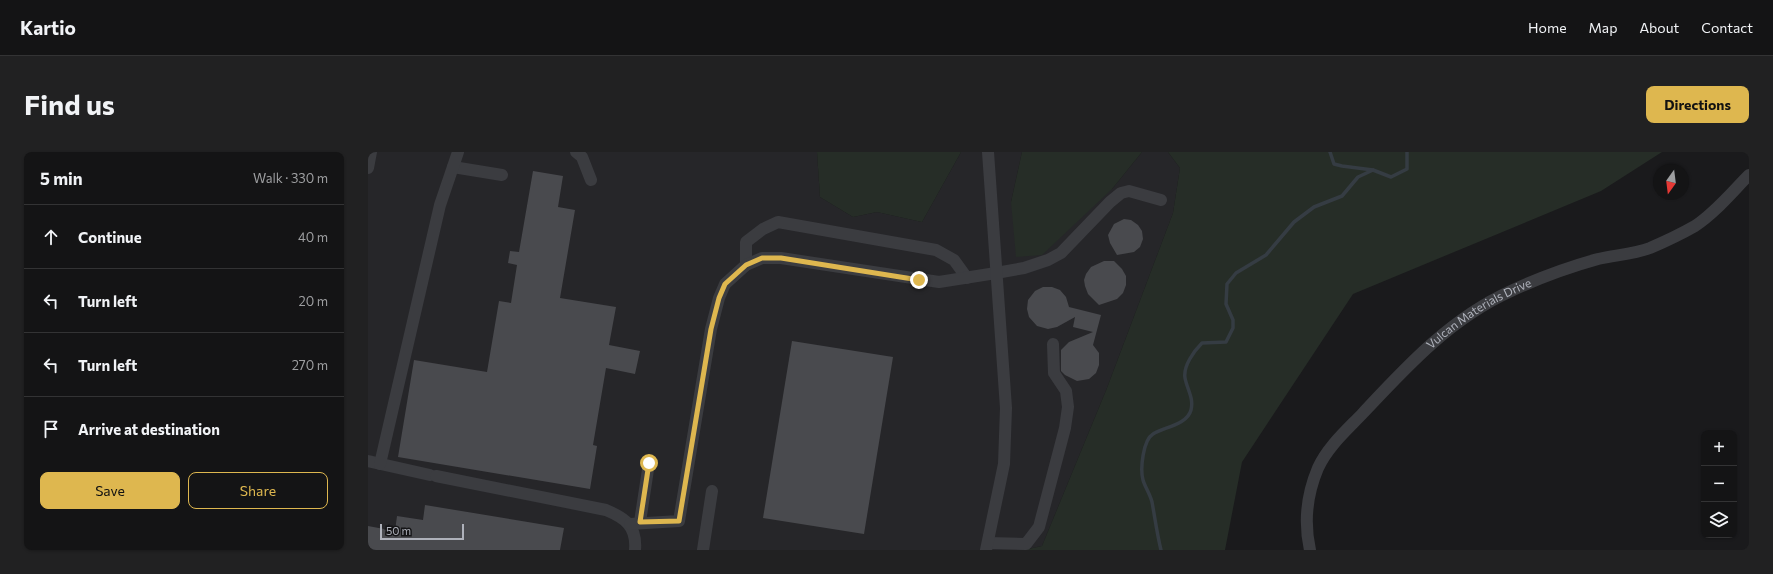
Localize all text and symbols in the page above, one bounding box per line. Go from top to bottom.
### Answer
text: Kartio [20,16,76,39]
text: Home [1528,19,1567,36]
text: Map [1589,19,1617,36]
text: About [1639,19,1679,36]
text: Contact [1701,19,1753,36]
button: Directions [1646,86,1749,123]
text: Find us [24,87,115,121]
north arrow [1653,164,1689,200]
text: 5 min [40,168,83,189]
text: Walk · 330 m [253,170,328,186]
icon: ahead [40,226,62,248]
text: Continue [78,228,142,246]
text: 40 m [298,229,328,245]
route end [910,271,928,289]
street label: Vulcan Materials Drive [1423,275,1533,351]
icon: left [40,290,62,312]
text: Turn left [78,292,137,310]
text: 20 m [299,293,328,309]
icon: left [40,354,62,376]
text: Turn left [78,356,137,374]
text: 270 m [292,357,328,373]
icon: arrive [40,418,62,440]
text: Arrive at destination [78,420,220,438]
map controls [1701,430,1737,538]
button: + [1701,430,1737,466]
route start [640,454,658,472]
button: − [1701,466,1737,502]
button: Save [40,472,180,509]
button: Share [188,472,328,509]
button: layers [1701,502,1737,538]
scale bar [380,522,464,541]
text: 50 m [386,524,411,537]

